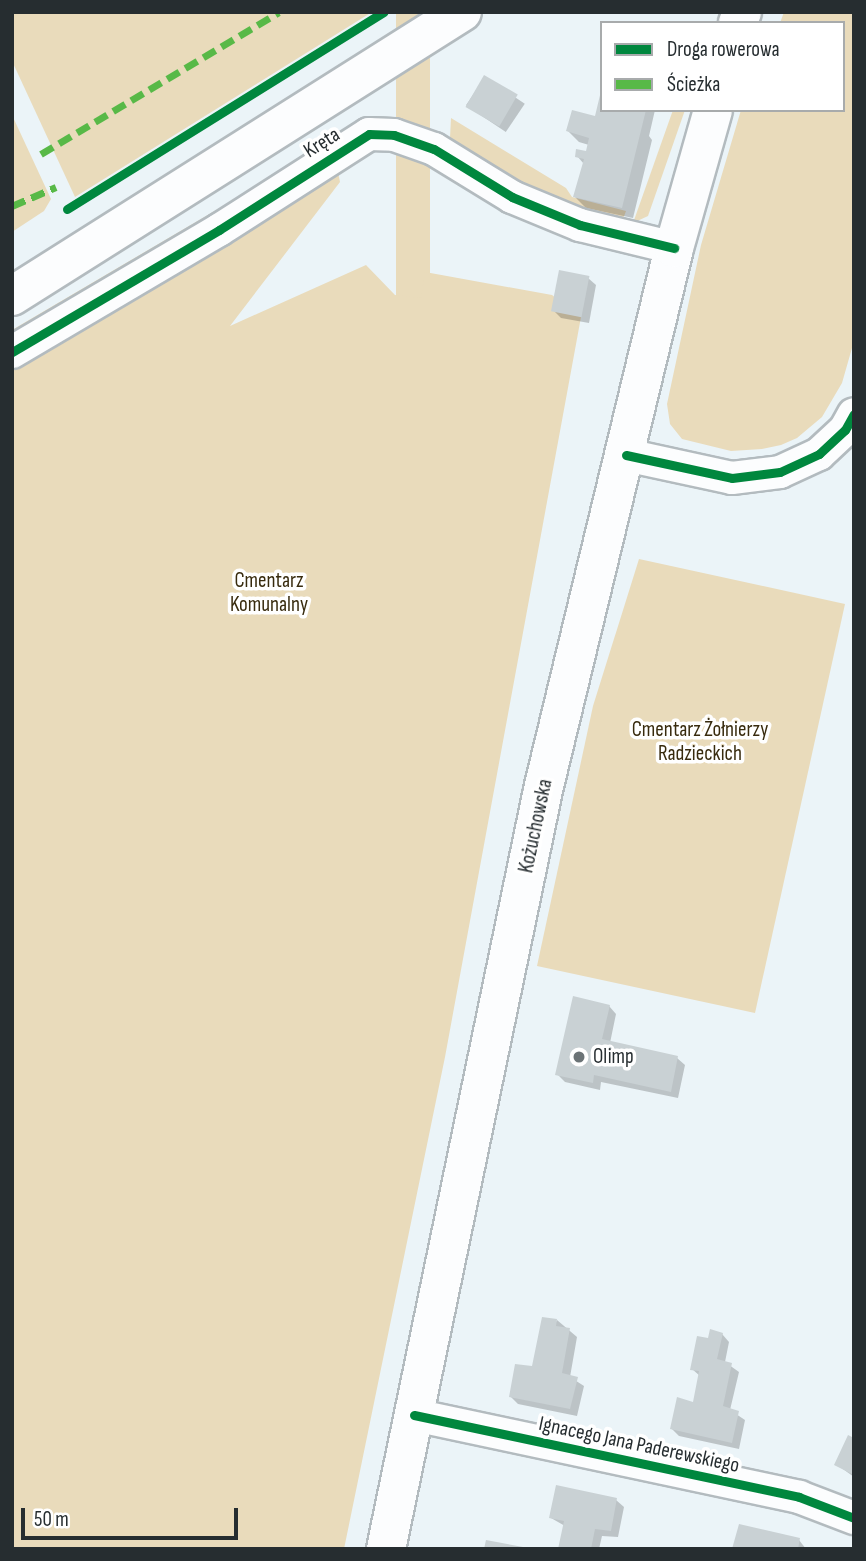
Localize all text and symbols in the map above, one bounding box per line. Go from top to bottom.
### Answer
legend [600,21,845,112]
text: Droga rowerowa [667,37,780,62]
text: Ścieżka [667,72,720,97]
street label: Kręta [299,122,345,164]
park label: Cmentarz Komunalny [230,568,308,618]
park label: Cmentarz Żołnierzy Radzieckich [632,717,768,767]
street label: Kożuchowska [514,777,558,875]
place label: Olimp [593,1044,634,1070]
marker: Olimp [571,1049,587,1065]
street label: Ignacego Jana Paderewskiego [536,1411,742,1479]
scale bar [24,1494,242,1538]
text: 50 m [34,1507,69,1532]

